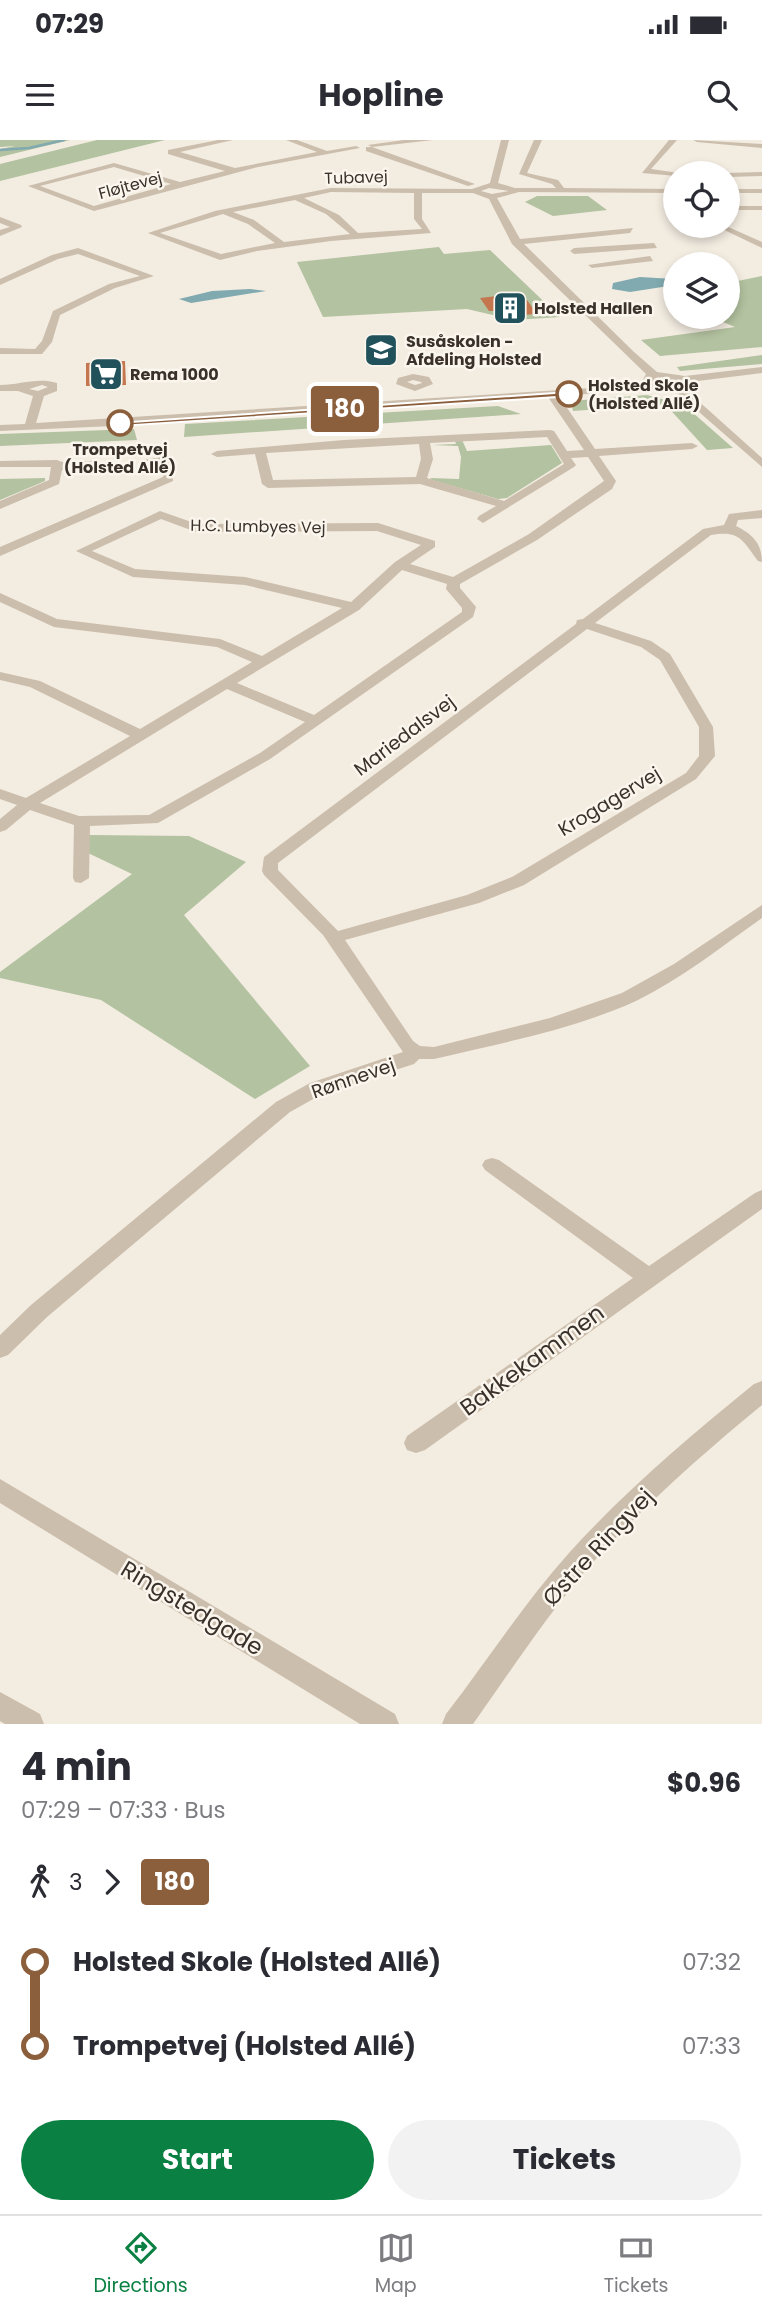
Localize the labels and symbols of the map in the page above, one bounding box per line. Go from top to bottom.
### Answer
street label: Tubavej [324,165,388,190]
street label: Fløjtevej [96,166,164,205]
building icon: Holsted Hallen [491,289,529,327]
place label: Holsted Hallen [534,297,653,320]
place label: Susåskolen - Afdeling Holsted [406,330,542,371]
school or university icon: Susåskolen - Afdeling Holsted [362,331,400,369]
supermarket icon: Rema 1000 [87,355,125,393]
place label: Rema 1000 [130,363,219,386]
place label: Holsted Skole (Holsted Allé) [588,374,701,415]
marker: Holsted Skole (Holsted Allé) [556,381,582,407]
line badge: 180 [305,386,385,432]
marker: Trompetvej (Holsted Allé) [107,410,133,436]
place label: Trompetvej (Holsted Allé) [64,438,176,479]
street label: H.C. Lumbyes Vej [190,514,326,539]
street label: Mariedalsvej [348,688,460,782]
street label: Krogagervej [553,760,666,843]
street label: Rønnevej [308,1052,399,1105]
street label: Bakkekammen [453,1297,611,1423]
street label: Østre Ringvej [535,1481,661,1613]
street label: Ringstedgade [115,1553,269,1663]

